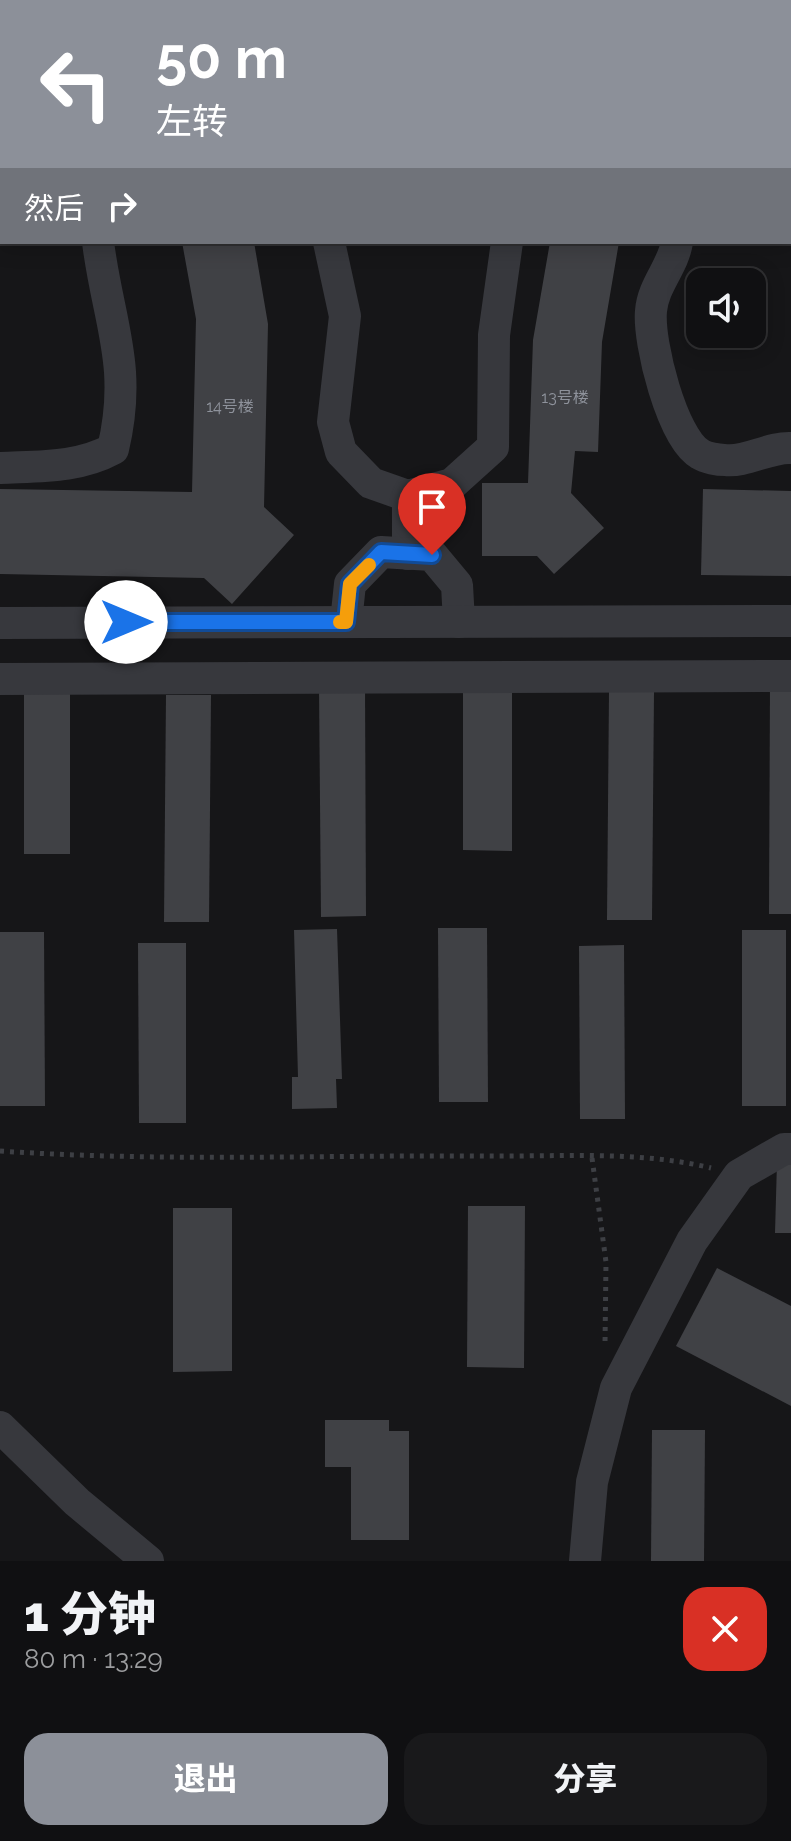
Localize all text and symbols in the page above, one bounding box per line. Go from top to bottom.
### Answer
text: 50 m [156,25,287,91]
icon: left [24,32,128,136]
text: 左转 [156,100,228,142]
icon: right [100,184,144,228]
text: 然后 [24,191,84,226]
map controls [686,268,766,348]
button: sound [686,268,766,348]
house number: 13号楼 [541,388,589,407]
house number: 14号楼 [206,397,254,416]
pin [398,473,466,555]
icon: arrive [410,485,454,529]
position arrow [84,580,168,664]
text: 1 分钟 [24,1586,156,1642]
button: close [683,1587,767,1671]
text: 80 m · 13:29 [24,1644,163,1674]
button: 退出 [24,1733,388,1825]
button: 分享 [404,1733,767,1825]

